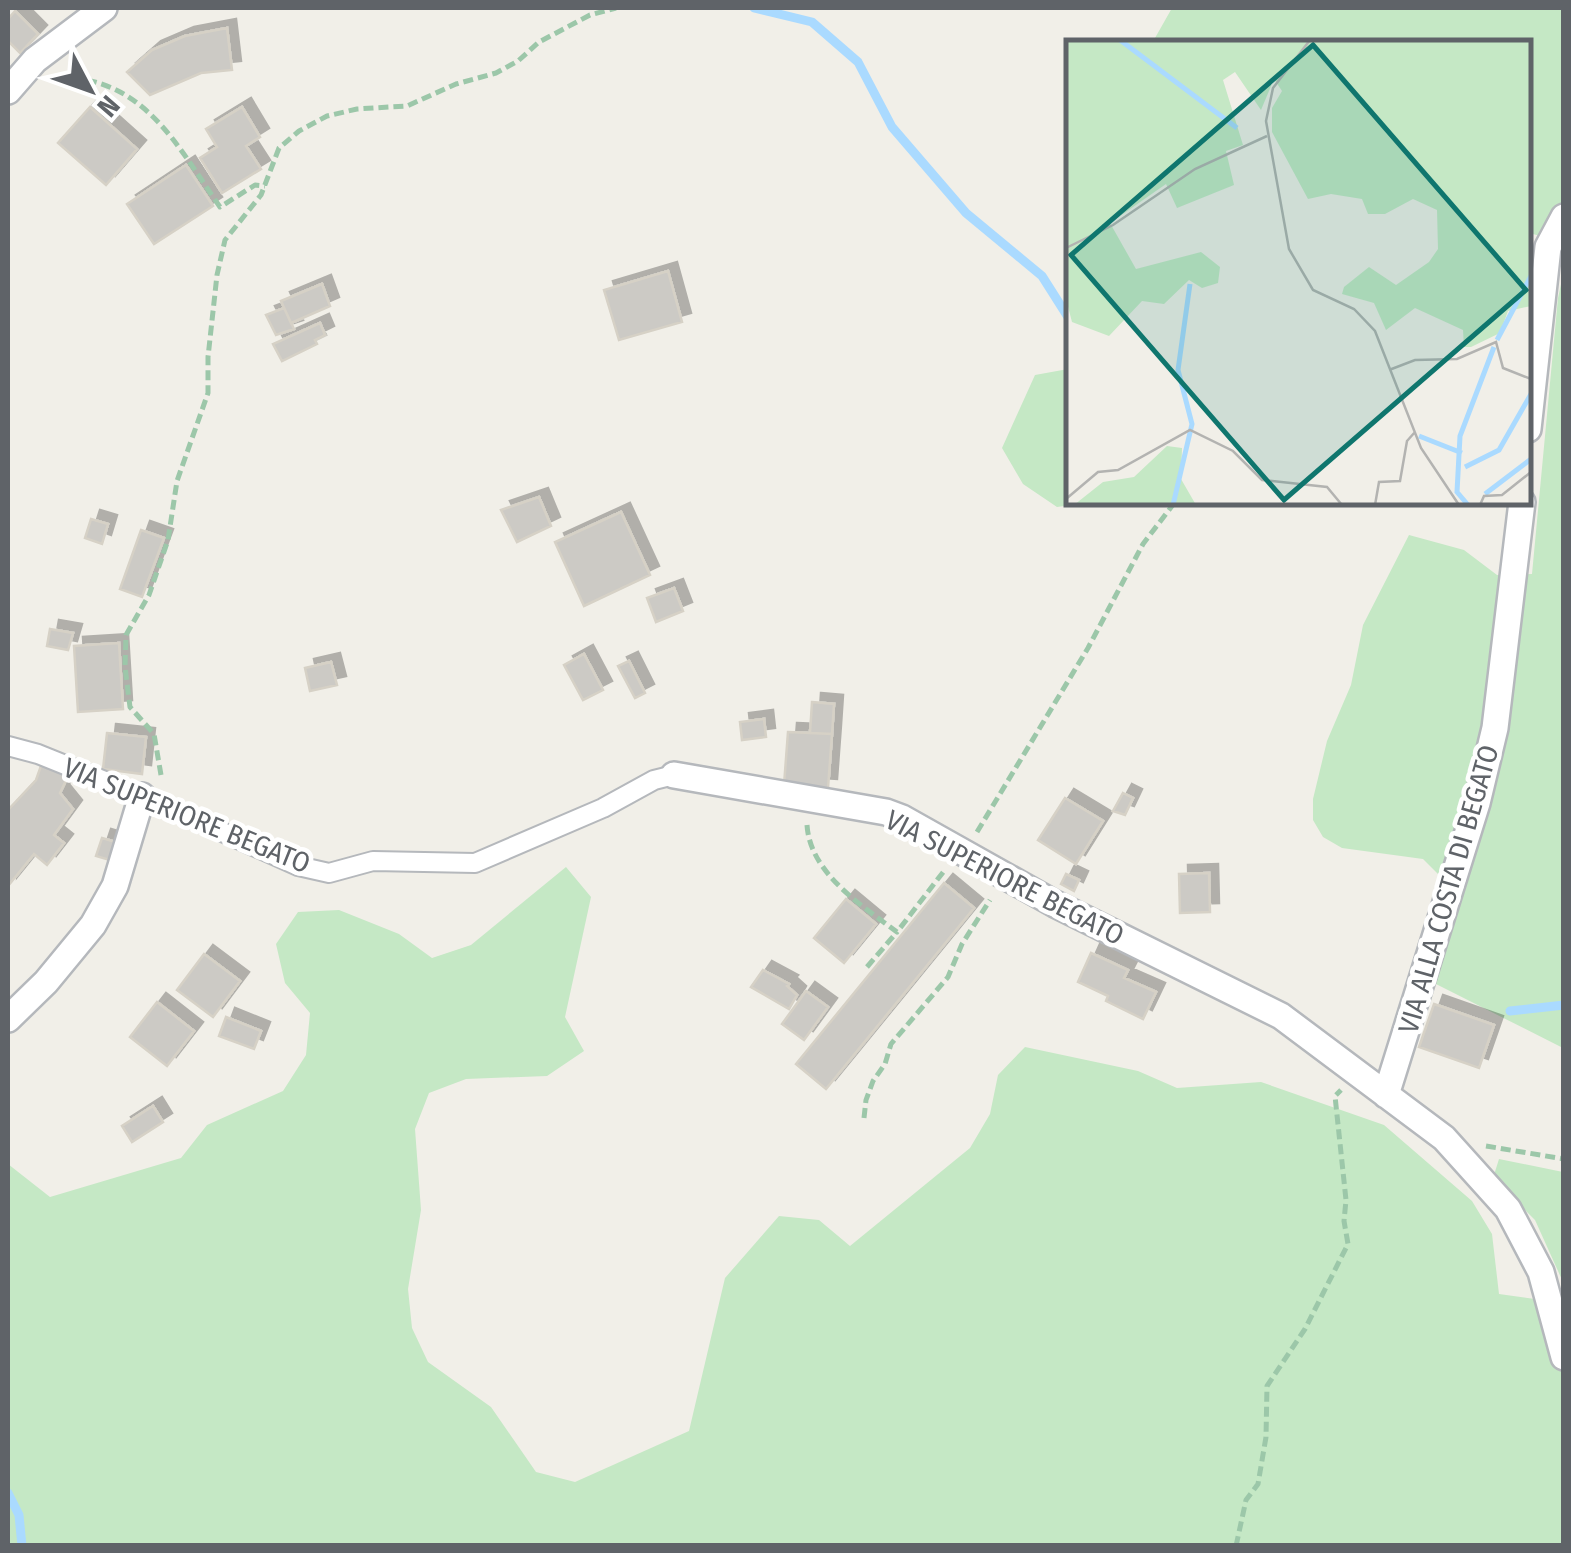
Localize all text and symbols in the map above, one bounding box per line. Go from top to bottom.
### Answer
north arrow [40,40,140,140]
inset map [1066,40,1531,505]
text: N [91,89,126,123]
street label: VIA ALLA COSTA DI BEGATO [1391,741,1505,1037]
street label: VIA SUPERIORE BEGATO [59,751,315,880]
street label: VIA SUPERIORE BEGATO [880,803,1130,952]

